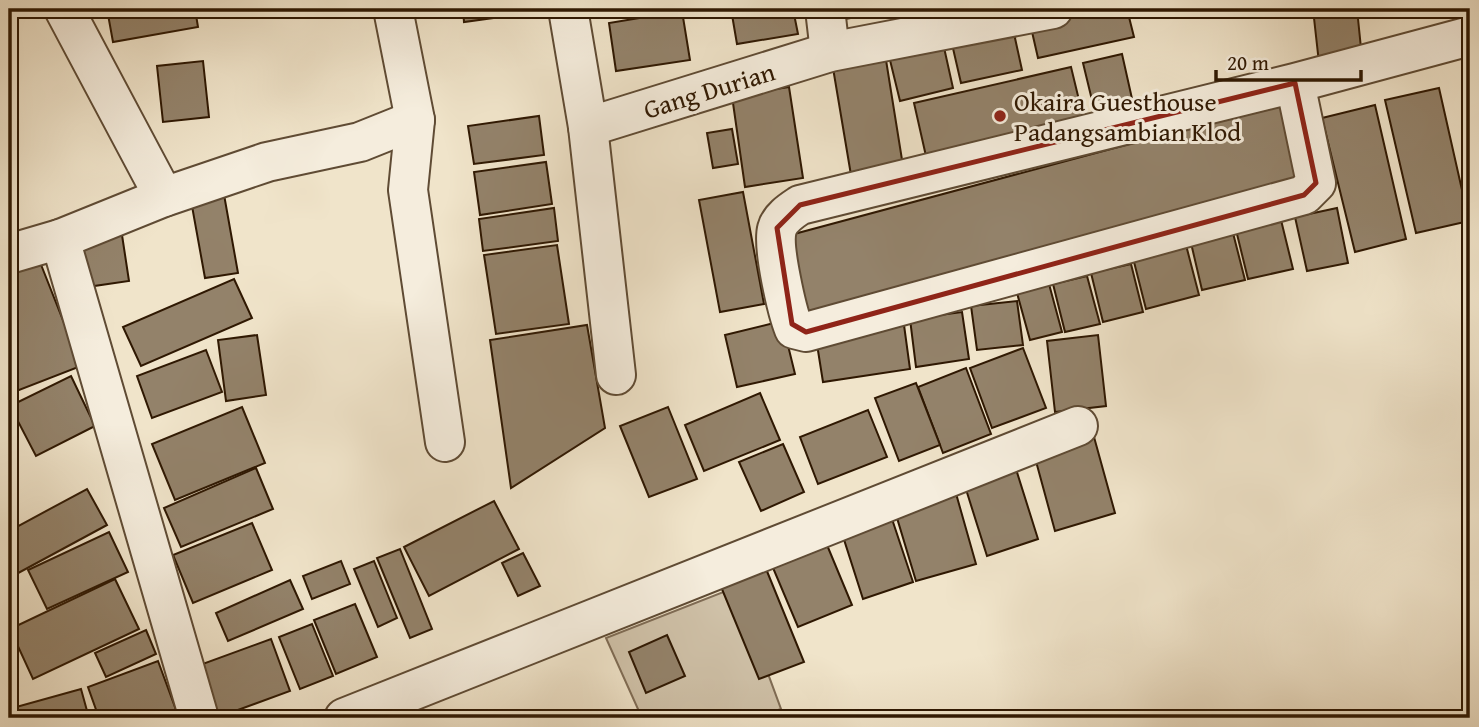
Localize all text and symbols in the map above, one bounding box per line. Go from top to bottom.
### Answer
scale bar [1216,38,1362,82]
text: 20 m [1227,47,1269,78]
street label: Gang Durian [638,51,780,128]
place label: Okaira Guesthouse Padangsambian Klod [1014,82,1241,151]
marker: Okaira Guesthouse Padangsambian Klod [992,108,1008,124]

